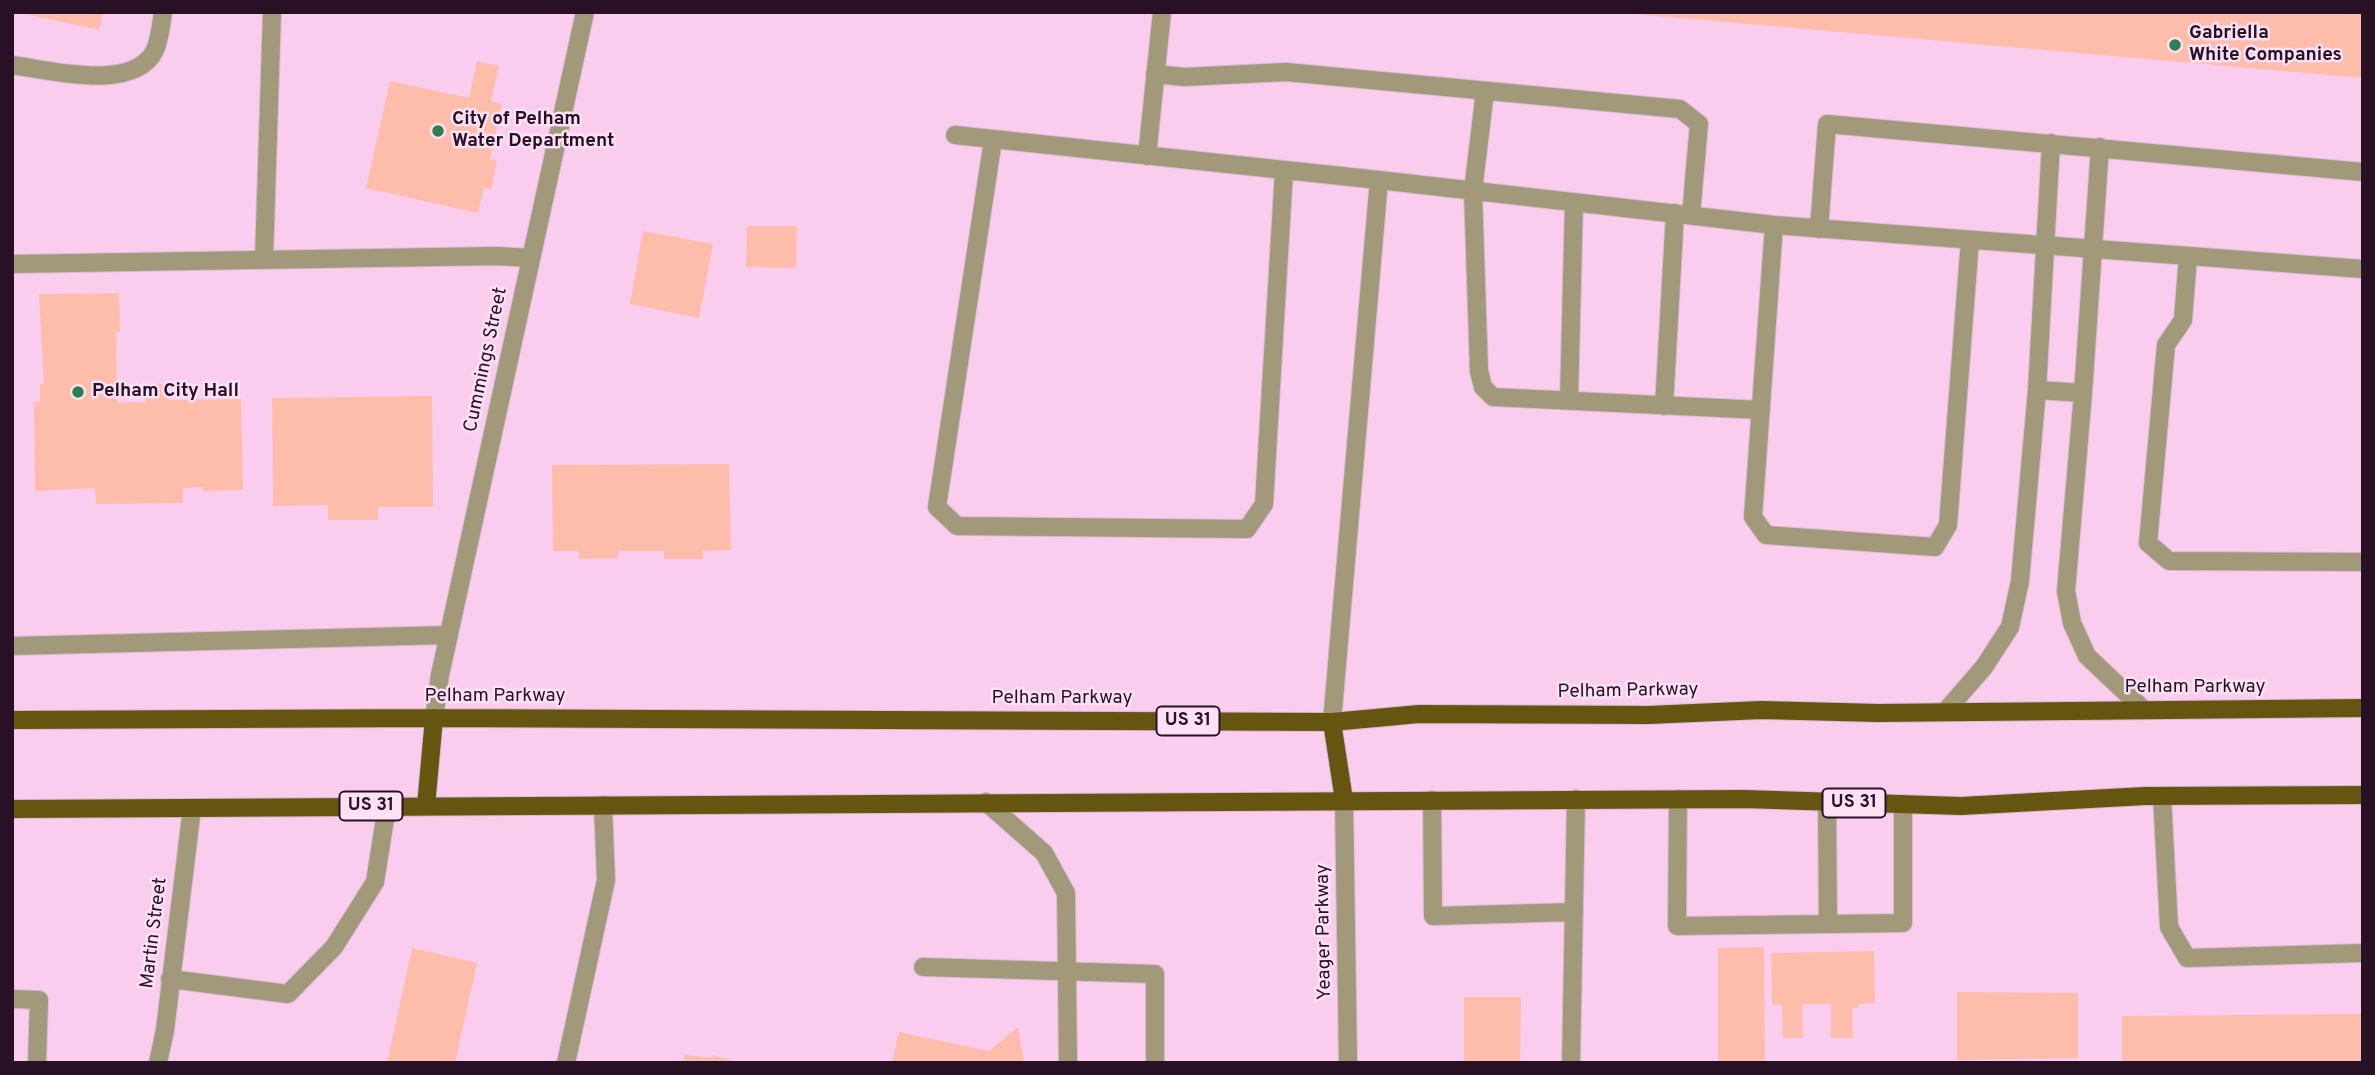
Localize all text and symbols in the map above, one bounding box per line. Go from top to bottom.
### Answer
place label: Gabriella White Companies [2189,23,2342,67]
marker: Gabriella White Companies [2167,37,2183,53]
place label: City of Pelham Water Department [452,109,614,153]
marker: City of Pelham Water Department [430,123,446,139]
street label: Cummings Street [460,285,514,435]
place label: Pelham City Hall [92,381,239,403]
marker: Pelham City Hall [70,384,86,400]
street label: Pelham Parkway [2124,677,2266,699]
street label: Pelham Parkway [1557,679,1699,705]
street label: Pelham Parkway [424,686,566,708]
street label: Pelham Parkway [991,688,1133,710]
road number: US 31 [1156,706,1220,736]
road number: US 31 [1822,788,1885,818]
road number: US 31 [340,792,402,820]
street label: Yeager Parkway [1312,864,1338,1000]
street label: Martin Street [137,876,173,990]

